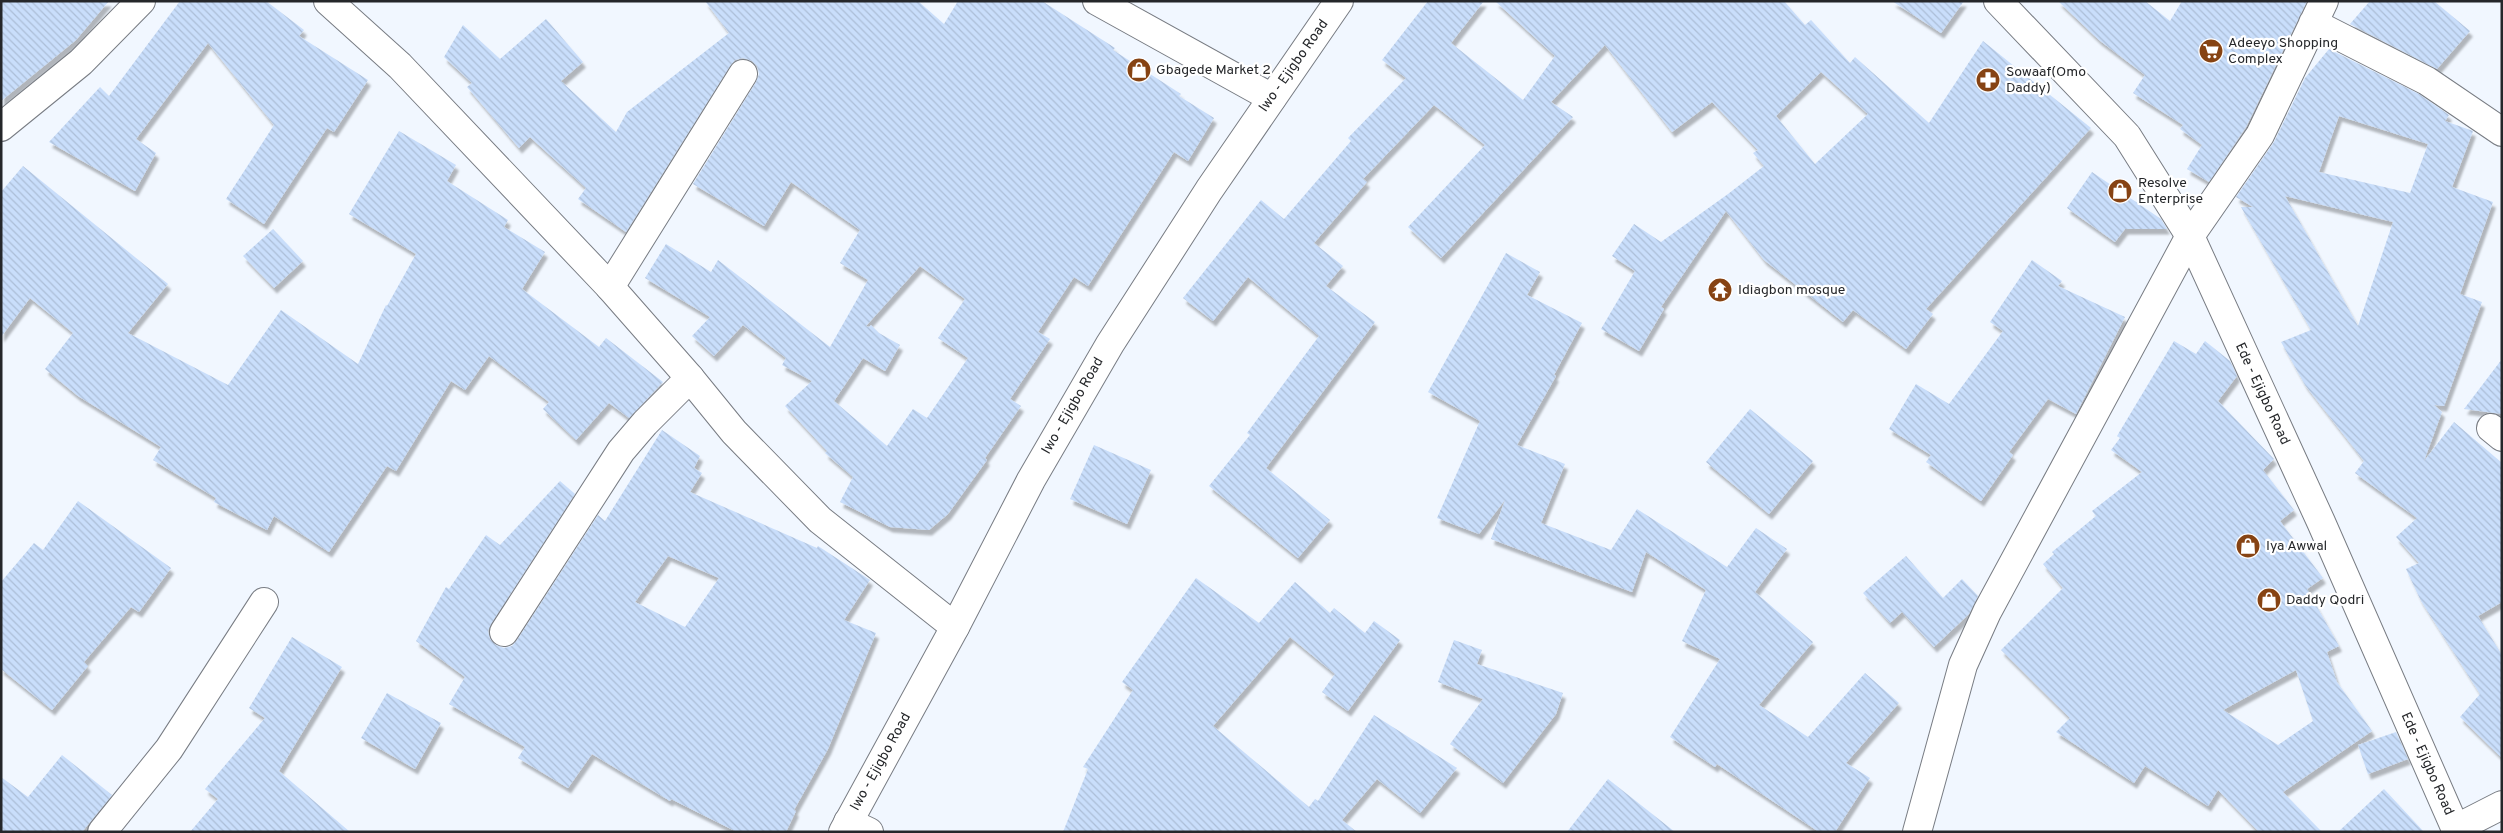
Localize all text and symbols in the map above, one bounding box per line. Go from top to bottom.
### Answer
street label: Iwo - Ejigbo Road [1256,16,1332,116]
place label: Adeeyo Shopping Complex [2228,35,2338,68]
supermarket icon: Adeeyo Shopping Complex [2198,38,2224,64]
shop icon: Gbagede Market 2 [1126,57,1152,83]
place label: Gbagede Market 2 [1156,62,1271,79]
place label: Sowaaf(Omo Daddy) [2006,64,2086,97]
pharmacy icon: Sowaaf(Omo Daddy) [1975,67,2001,93]
place label: Resolve Enterprise [2138,175,2203,208]
shop icon: Resolve Enterprise [2107,178,2133,204]
temple icon: Idiagbon mosque [1707,277,1733,303]
place label: Idiagbon mosque [1738,282,1845,299]
street label: Ede - Ejigbo Road [2231,340,2293,448]
street label: Iwo - Ejigbo Road [1038,355,1108,457]
shop icon: Iya Awwal [2235,533,2261,559]
place label: Iya Awwal [2266,538,2327,555]
shop icon: Daddy Qodri [2256,587,2282,613]
place label: Daddy Qodri [2286,592,2364,609]
street label: Iwo - Ejigbo Road [847,710,915,814]
street label: Ede - Ejigbo Road [2397,710,2457,818]

